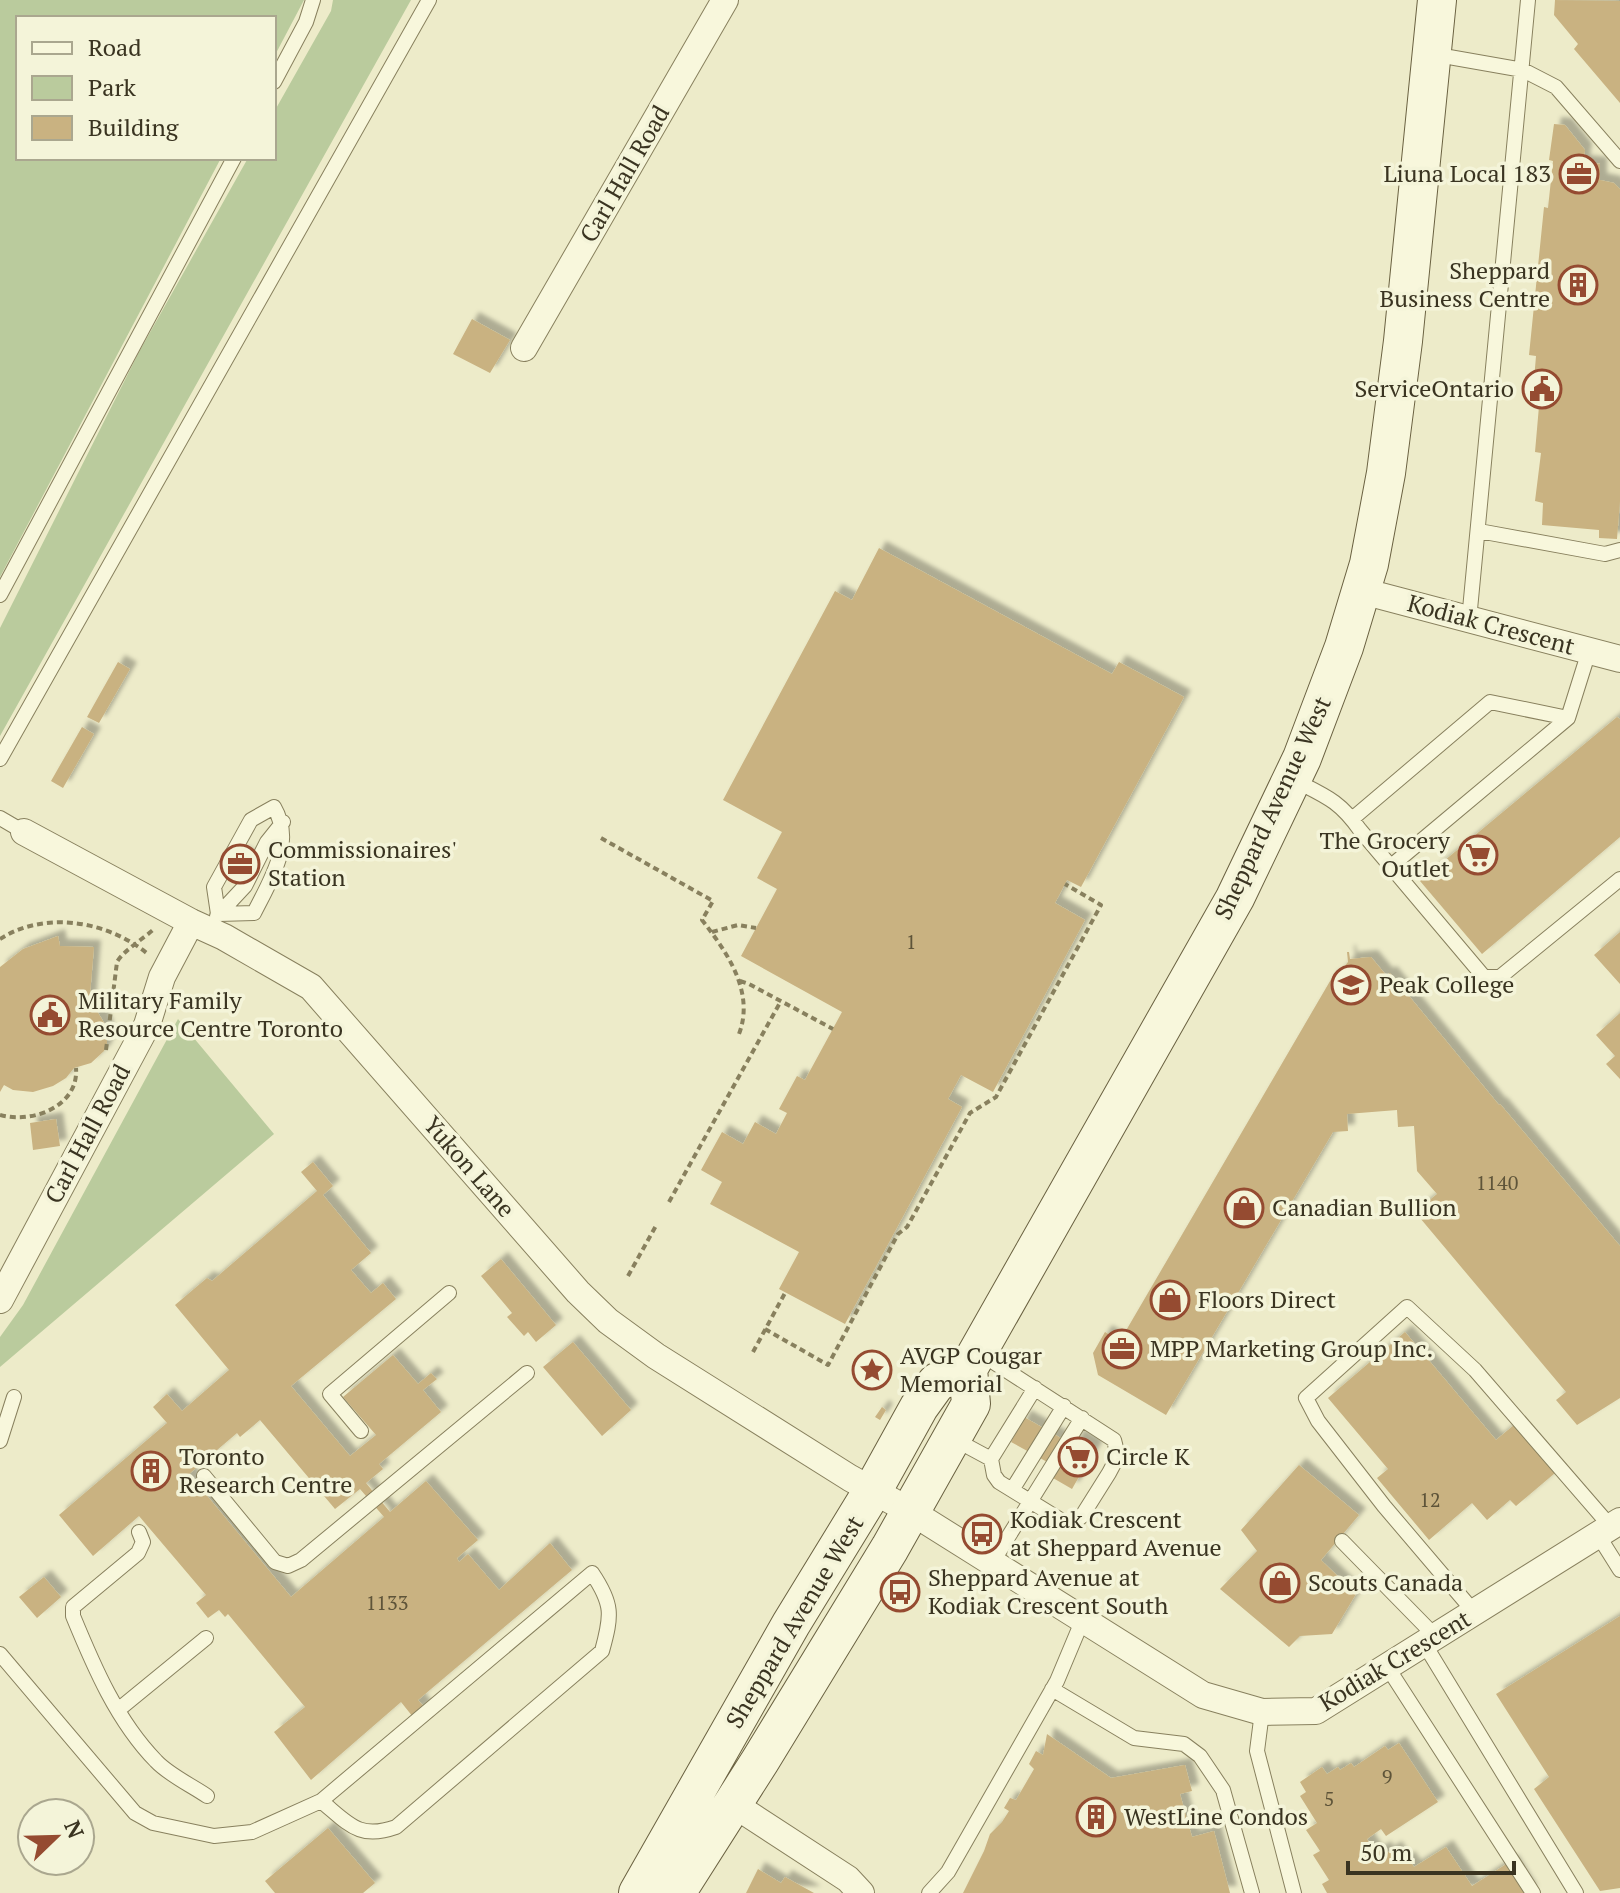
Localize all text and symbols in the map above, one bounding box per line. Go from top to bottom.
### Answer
legend [16,16,276,160]
text: Road [88,31,142,63]
text: Park [88,71,137,103]
street label: Carl Hall Road [572,99,676,248]
text: Building [88,111,179,143]
office icon: Liuna Local 183 [1558,153,1600,195]
place label: Liuna Local 183 [1383,157,1551,189]
place label: Sheppard Business Centre [1380,254,1550,314]
building icon: Sheppard Business Centre [1557,264,1599,306]
public building icon: ServiceOntario [1521,368,1563,410]
place label: ServiceOntario [1354,372,1514,404]
street label: Kodiak Crescent [1404,586,1578,662]
street label: Sheppard Avenue West [1206,691,1338,924]
place label: The Grocery Outlet [1320,824,1451,884]
place label: Commissionaires' Station [268,833,457,893]
supermarket icon: The Grocery Outlet [1457,834,1499,876]
office icon: Commissionaires' Station [219,843,261,885]
house number: 1 [906,928,916,955]
school or university icon: Peak College [1330,964,1372,1006]
place label: Peak College [1379,968,1514,1000]
place label: Military Family Resource Centre Toronto [78,984,343,1044]
public building icon: Military Family Resource Centre Toronto [29,994,71,1036]
street label: Carl Hall Road [37,1058,137,1209]
street label: Yukon Lane [417,1109,523,1224]
house number: 1140 [1476,1169,1518,1196]
shop icon: Canadian Bullion [1223,1187,1265,1229]
place label: Canadian Bullion [1272,1191,1456,1223]
shop icon: Floors Direct [1149,1279,1191,1321]
place label: Floors Direct [1198,1283,1336,1315]
office icon: MPP Marketing Group Inc. [1101,1328,1143,1370]
place label: MPP Marketing Group Inc. [1150,1332,1433,1364]
place label: AVGP Cougar Memorial [900,1339,1043,1399]
place icon: AVGP Cougar Memorial [851,1349,893,1391]
supermarket icon: Circle K [1057,1436,1099,1478]
place label: Toronto Research Centre [179,1440,352,1500]
place label: Circle K [1106,1440,1190,1472]
building icon: Toronto Research Centre [130,1450,172,1492]
house number: 12 [1419,1486,1441,1513]
place label: Kodiak Crescent at Sheppard Avenue [1010,1503,1222,1563]
street label: Sheppard Avenue West [718,1509,870,1734]
bus stop icon: Kodiak Crescent at Sheppard Avenue [961,1513,1003,1555]
place label: Sheppard Avenue at Kodiak Crescent South [928,1561,1168,1621]
shop icon: Scouts Canada [1259,1562,1301,1604]
place label: Scouts Canada [1308,1566,1463,1598]
bus stop icon: Sheppard Avenue at Kodiak Crescent South [879,1571,921,1613]
house number: 1133 [366,1589,408,1616]
street label: Kodiak Crescent [1313,1602,1476,1718]
house number: 9 [1382,1763,1392,1790]
house number: 5 [1324,1785,1334,1812]
building icon: WestLine Condos [1075,1796,1117,1838]
north arrow [16,1797,96,1877]
place label: WestLine Condos [1124,1800,1308,1832]
text: N [58,1816,92,1843]
scale bar [1348,1825,1514,1875]
text: 50 m [1360,1836,1412,1868]

